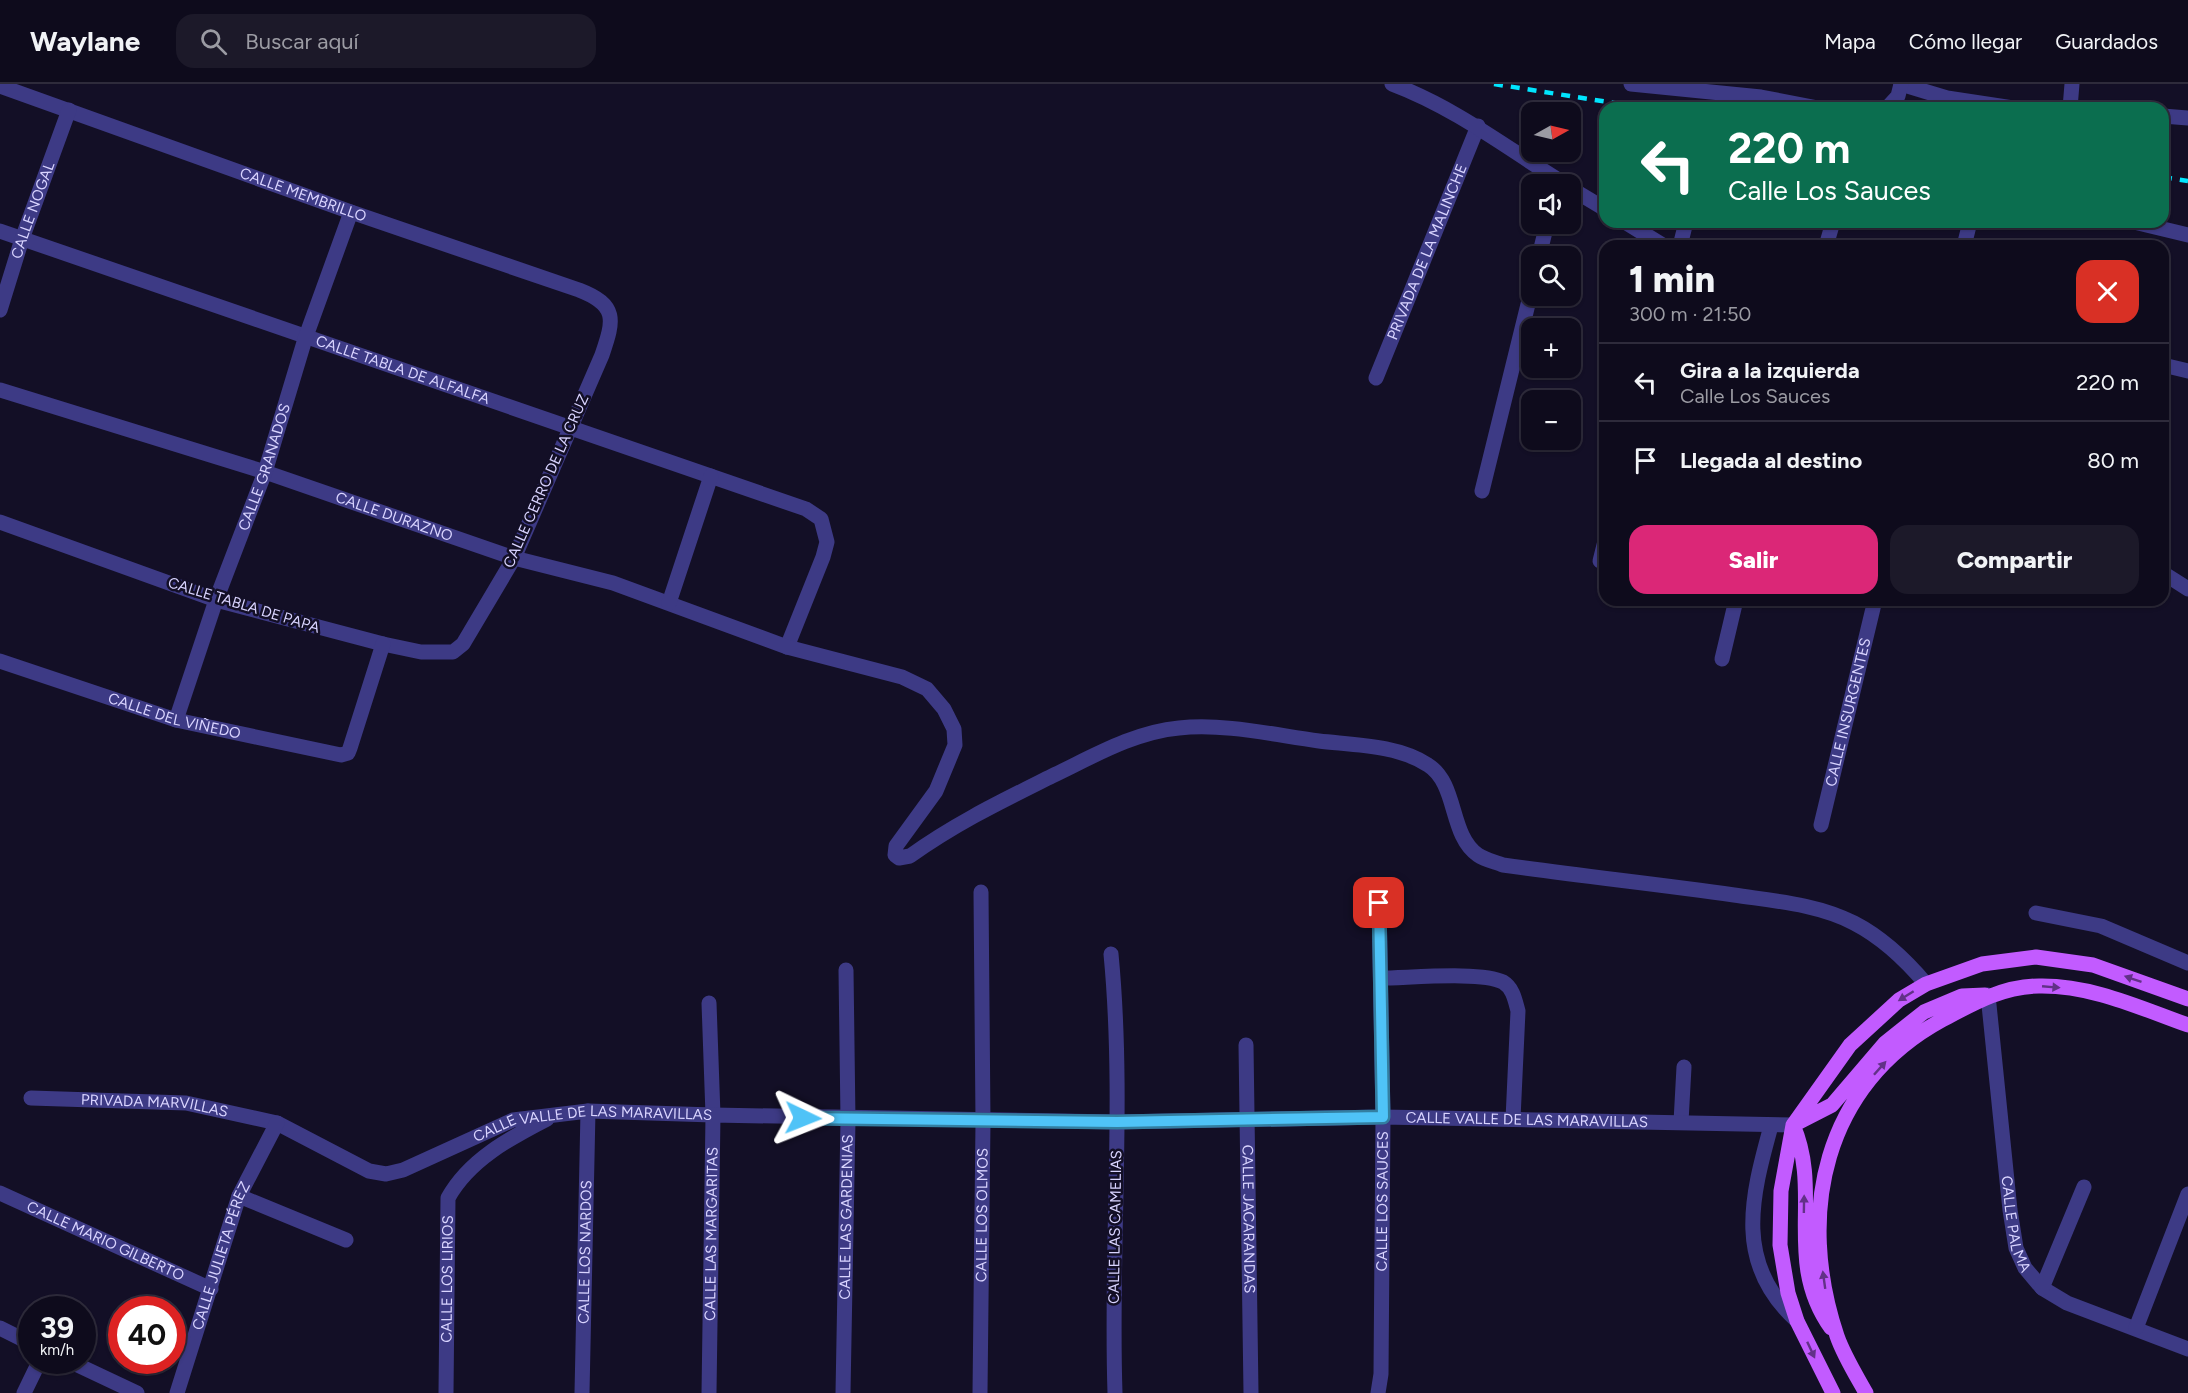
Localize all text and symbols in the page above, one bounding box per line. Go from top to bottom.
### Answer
search box [176,14,596,68]
text: Waylane [30,24,140,58]
icon: search [197,25,230,58]
text: Buscar aquí [245,28,359,55]
text: Mapa [1824,29,1876,54]
text: Cómo llegar [1909,29,2022,54]
text: Guardados [2055,29,2158,54]
north arrow [1521,102,1581,162]
map controls [1521,102,1581,450]
text: 220 m [1728,123,1850,174]
icon: left [1629,126,1707,204]
street label: CALLE NOGAL [7,159,58,261]
street label: PRIVADA DE LA MALINCHE [1383,161,1471,343]
street label: CALLE MEMBRILLO [237,164,369,226]
button: sound [1521,174,1581,234]
text: Calle Los Sauces [1728,174,1931,207]
button: search [1521,246,1581,306]
text: 1 min [1629,258,1715,301]
button: close [2076,260,2139,323]
text: 300 m · 21:50 [1629,302,1751,326]
button: + [1521,318,1581,378]
street label: CALLE TABLA DE ALFALFA [313,332,492,408]
text: Gira a la izquierda [1680,357,1860,384]
icon: left [1629,366,1662,399]
text: 220 m [2076,369,2139,396]
text: Calle Los Sauces [1680,384,1830,408]
button: − [1521,390,1581,450]
street label: CALLE CERRO DE LA CRUZ [500,391,592,571]
street label: CALLE GRANADOS [234,401,294,533]
icon: arrive [1629,444,1662,477]
text: Llegada al destino [1680,447,1862,474]
text: 80 m [2087,447,2139,474]
street label: CALLE DURAZNO [333,488,455,545]
button: Salir [1629,525,1878,594]
button: Compartir [1890,525,2139,594]
street label: CALLE TABLA DE PAPA [166,573,322,637]
street label: CALLE INSURGENTES [1822,636,1875,788]
street label: CALLE DEL VIÑEDO [106,689,242,742]
pin [1353,877,1404,928]
icon: arrive [1362,886,1395,919]
one-way arrow [2124,973,2142,983]
one-way arrow [2042,982,2061,991]
one-way arrow [1898,991,1914,1002]
one-way arrow [1873,1061,1886,1076]
position arrow [771,1086,835,1150]
street label: PRIVADA MARVILLAS [81,1091,230,1121]
street label: CALLE VALLE DE LAS MARAVILLAS [470,1102,712,1146]
street label: CALLE VALLE DE LAS MARAVILLAS [1405,1108,1648,1131]
street label: CALLE LOS SAUCES [1373,1131,1392,1271]
street label: CALLE LAS GARDENIAS [836,1134,857,1300]
street label: CALLE JACARANDAS [1238,1145,1259,1293]
street label: CALLE LAS MARGARITAS [701,1147,722,1321]
street label: CALLE LOS OLMOS [972,1148,992,1282]
street label: CALLE LAS CAMELIAS [1105,1150,1125,1304]
street label: CALLE PALMA [1998,1175,2035,1275]
street label: CALLE JULIETA PÉREZ [188,1179,254,1332]
street label: CALLE LOS NARDOS [574,1180,596,1324]
one-way arrow [1799,1194,1809,1213]
street label: CALLE MARIO GILBERTO [24,1197,187,1285]
street label: CALLE LOS LIRIOS [438,1215,457,1343]
one-way arrow [1819,1271,1828,1290]
speed limit sign: 40 [108,1296,186,1374]
text: 39 [40,1309,74,1346]
text: km/h [40,1341,74,1359]
one-way arrow [1806,1341,1815,1358]

